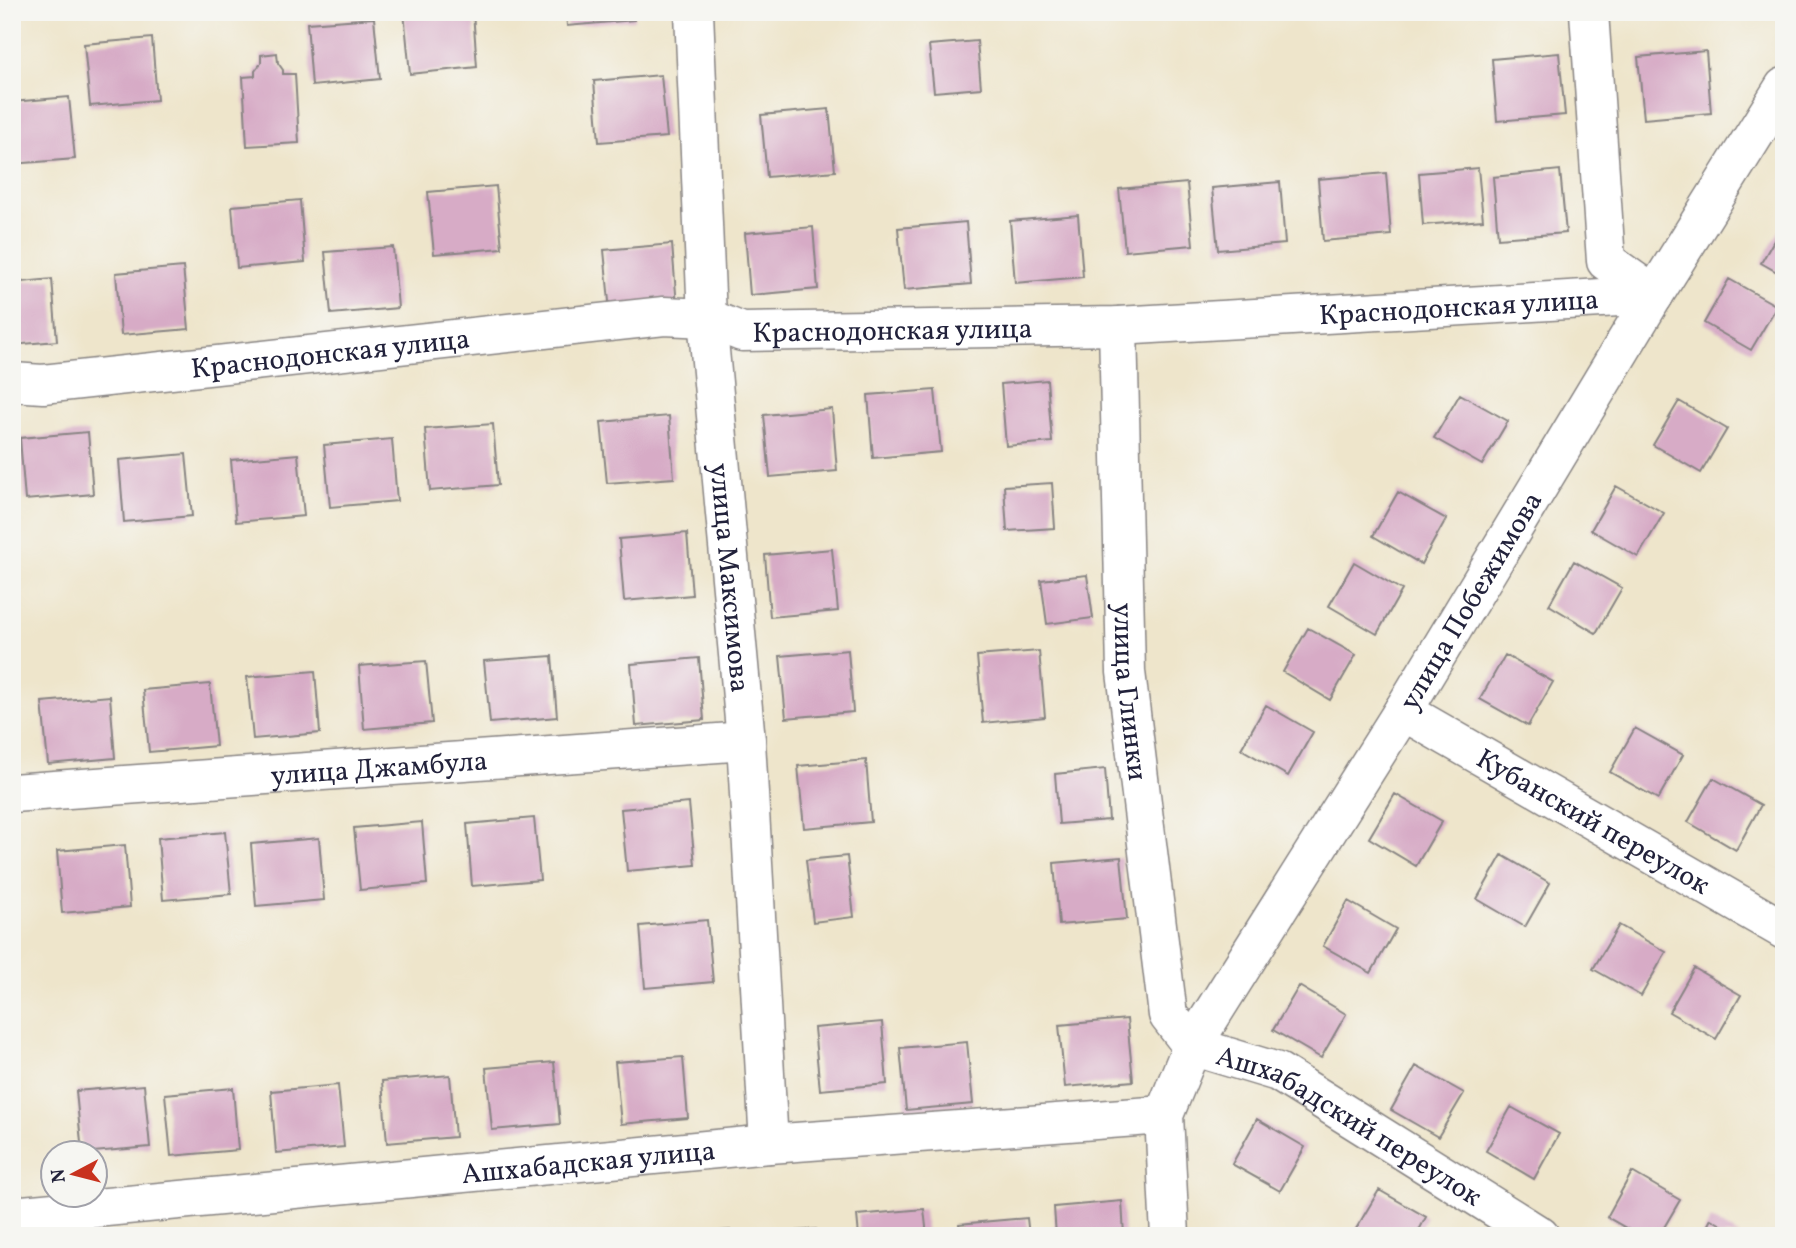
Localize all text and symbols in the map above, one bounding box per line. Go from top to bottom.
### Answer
street label: Краснодонская улица [1318,281,1600,336]
street label: Краснодонская улица [752,310,1033,354]
street label: Краснодонская улица [189,320,472,390]
street label: улица Максимова [698,462,758,694]
street label: улица Побежимова [1391,485,1553,718]
street label: улица Глинки [1102,602,1156,783]
street label: Кубанский переулок [1469,740,1716,905]
street label: улица Джамбула [269,742,489,797]
street label: Ашхабадский переулок [1211,1037,1489,1217]
street label: Ашхабадская улица [460,1132,717,1195]
north arrow [38,1140,108,1210]
text: N [45,1167,73,1184]

